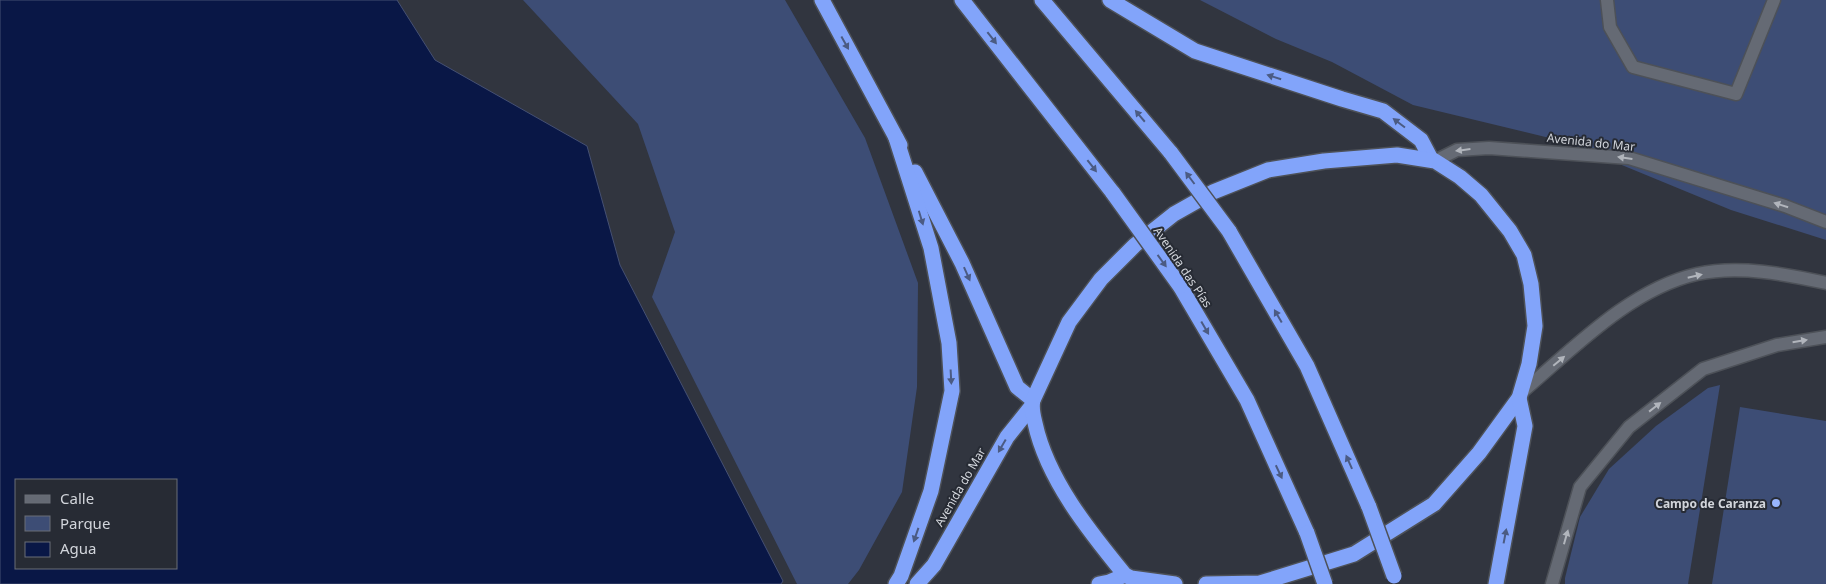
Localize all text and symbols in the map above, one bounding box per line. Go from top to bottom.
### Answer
one-way arrow [987,31,998,44]
one-way arrow [841,36,849,50]
one-way arrow [1266,73,1281,81]
one-way arrow [1134,109,1145,122]
one-way arrow [1393,118,1406,129]
street label: Avenida do Mar [1546,129,1636,155]
one-way arrow [1455,146,1471,154]
one-way arrow [1617,154,1633,162]
one-way arrow [1087,159,1098,172]
one-way arrow [1184,172,1195,185]
one-way arrow [1773,201,1788,208]
one-way arrow [918,210,926,225]
street label: Avenida das Pías [1150,223,1216,311]
one-way arrow [1157,254,1167,268]
one-way arrow [964,267,972,281]
one-way arrow [1687,272,1702,280]
one-way arrow [1274,310,1283,323]
one-way arrow [1200,321,1209,334]
one-way arrow [1792,337,1808,345]
one-way arrow [1552,356,1565,367]
one-way arrow [947,369,955,385]
one-way arrow [1648,401,1661,412]
one-way arrow [997,439,1006,452]
street label: Avenida do Mar [930,444,990,530]
one-way arrow [1345,455,1353,469]
one-way arrow [1276,465,1284,479]
legend [15,479,178,569]
text: Calle [60,488,94,508]
place label: Campo de Caranza [1655,495,1766,512]
marker: Campo de Caranza [1770,497,1782,509]
text: Parque [60,513,110,533]
one-way arrow [912,527,919,542]
one-way arrow [1501,528,1509,544]
one-way arrow [1562,530,1570,545]
text: Agua [60,538,97,558]

